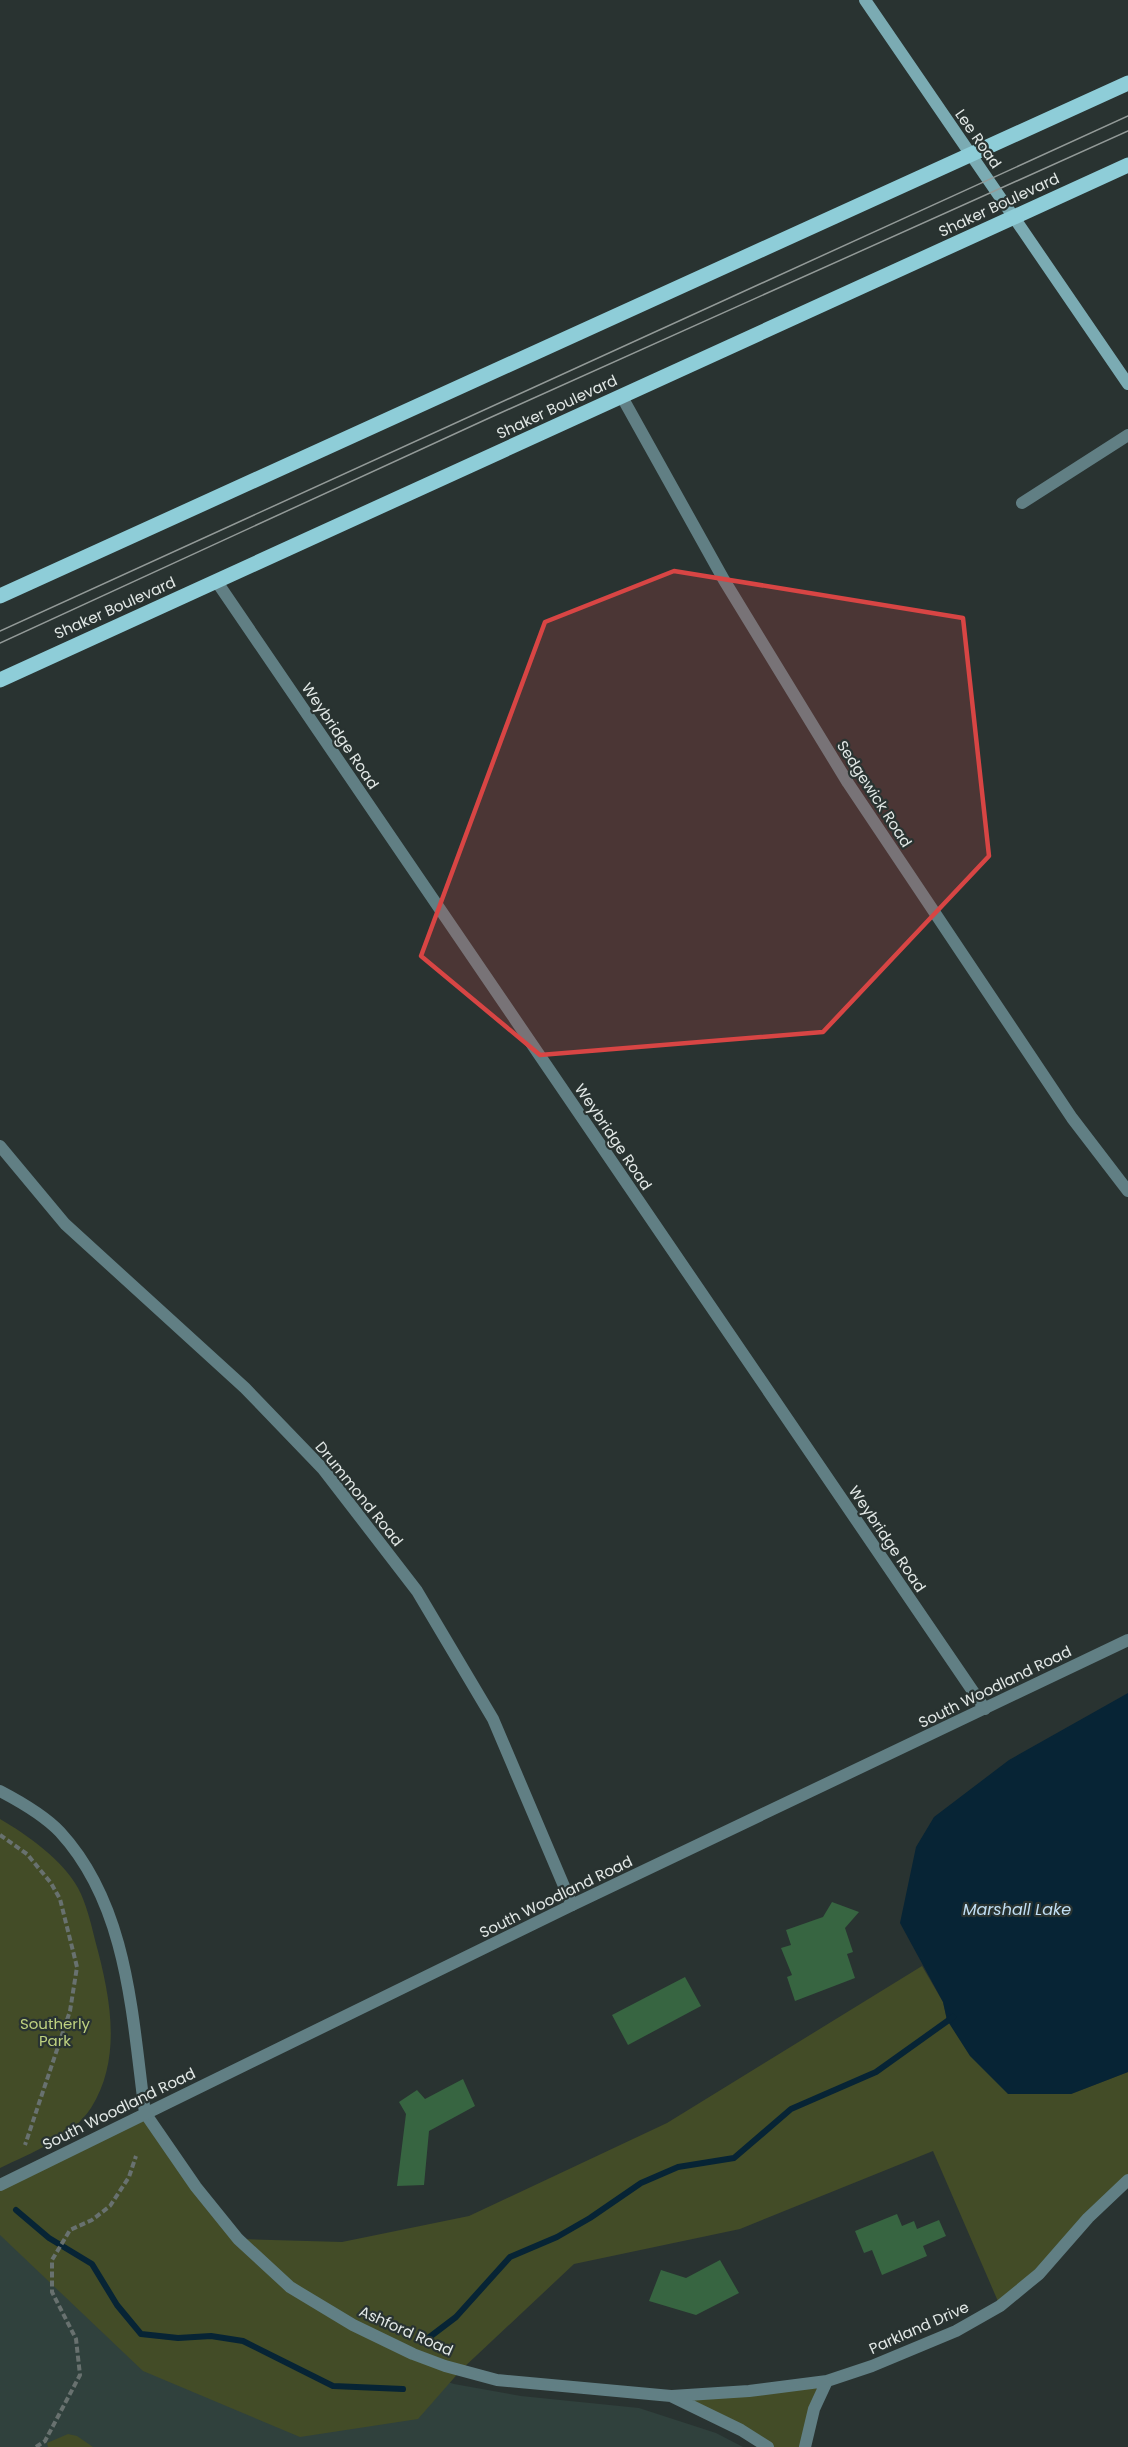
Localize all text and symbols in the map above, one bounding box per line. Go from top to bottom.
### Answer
street label: Lee Road [950,105,1007,173]
street label: Shaker Boulevard [935,167,1063,242]
street label: Shaker Boulevard [493,369,621,444]
street label: Shaker Boulevard [51,571,179,644]
street label: Weybridge Road [297,678,384,793]
street label: Sedgewick Road [832,736,917,851]
street label: Weybridge Road [570,1079,657,1194]
street label: Drummond Road [311,1437,408,1550]
street label: Weybridge Road [844,1481,931,1596]
street label: South Woodland Road [915,1640,1075,1733]
street label: South Woodland Road [476,1850,636,1943]
water label: Marshall Lake [963,1898,1071,1921]
park label: Southerly Park [20,2013,91,2051]
street label: South Woodland Road [39,2062,199,2155]
street label: Parkland Drive [866,2296,972,2359]
street label: Ashford Road [356,2300,457,2361]

